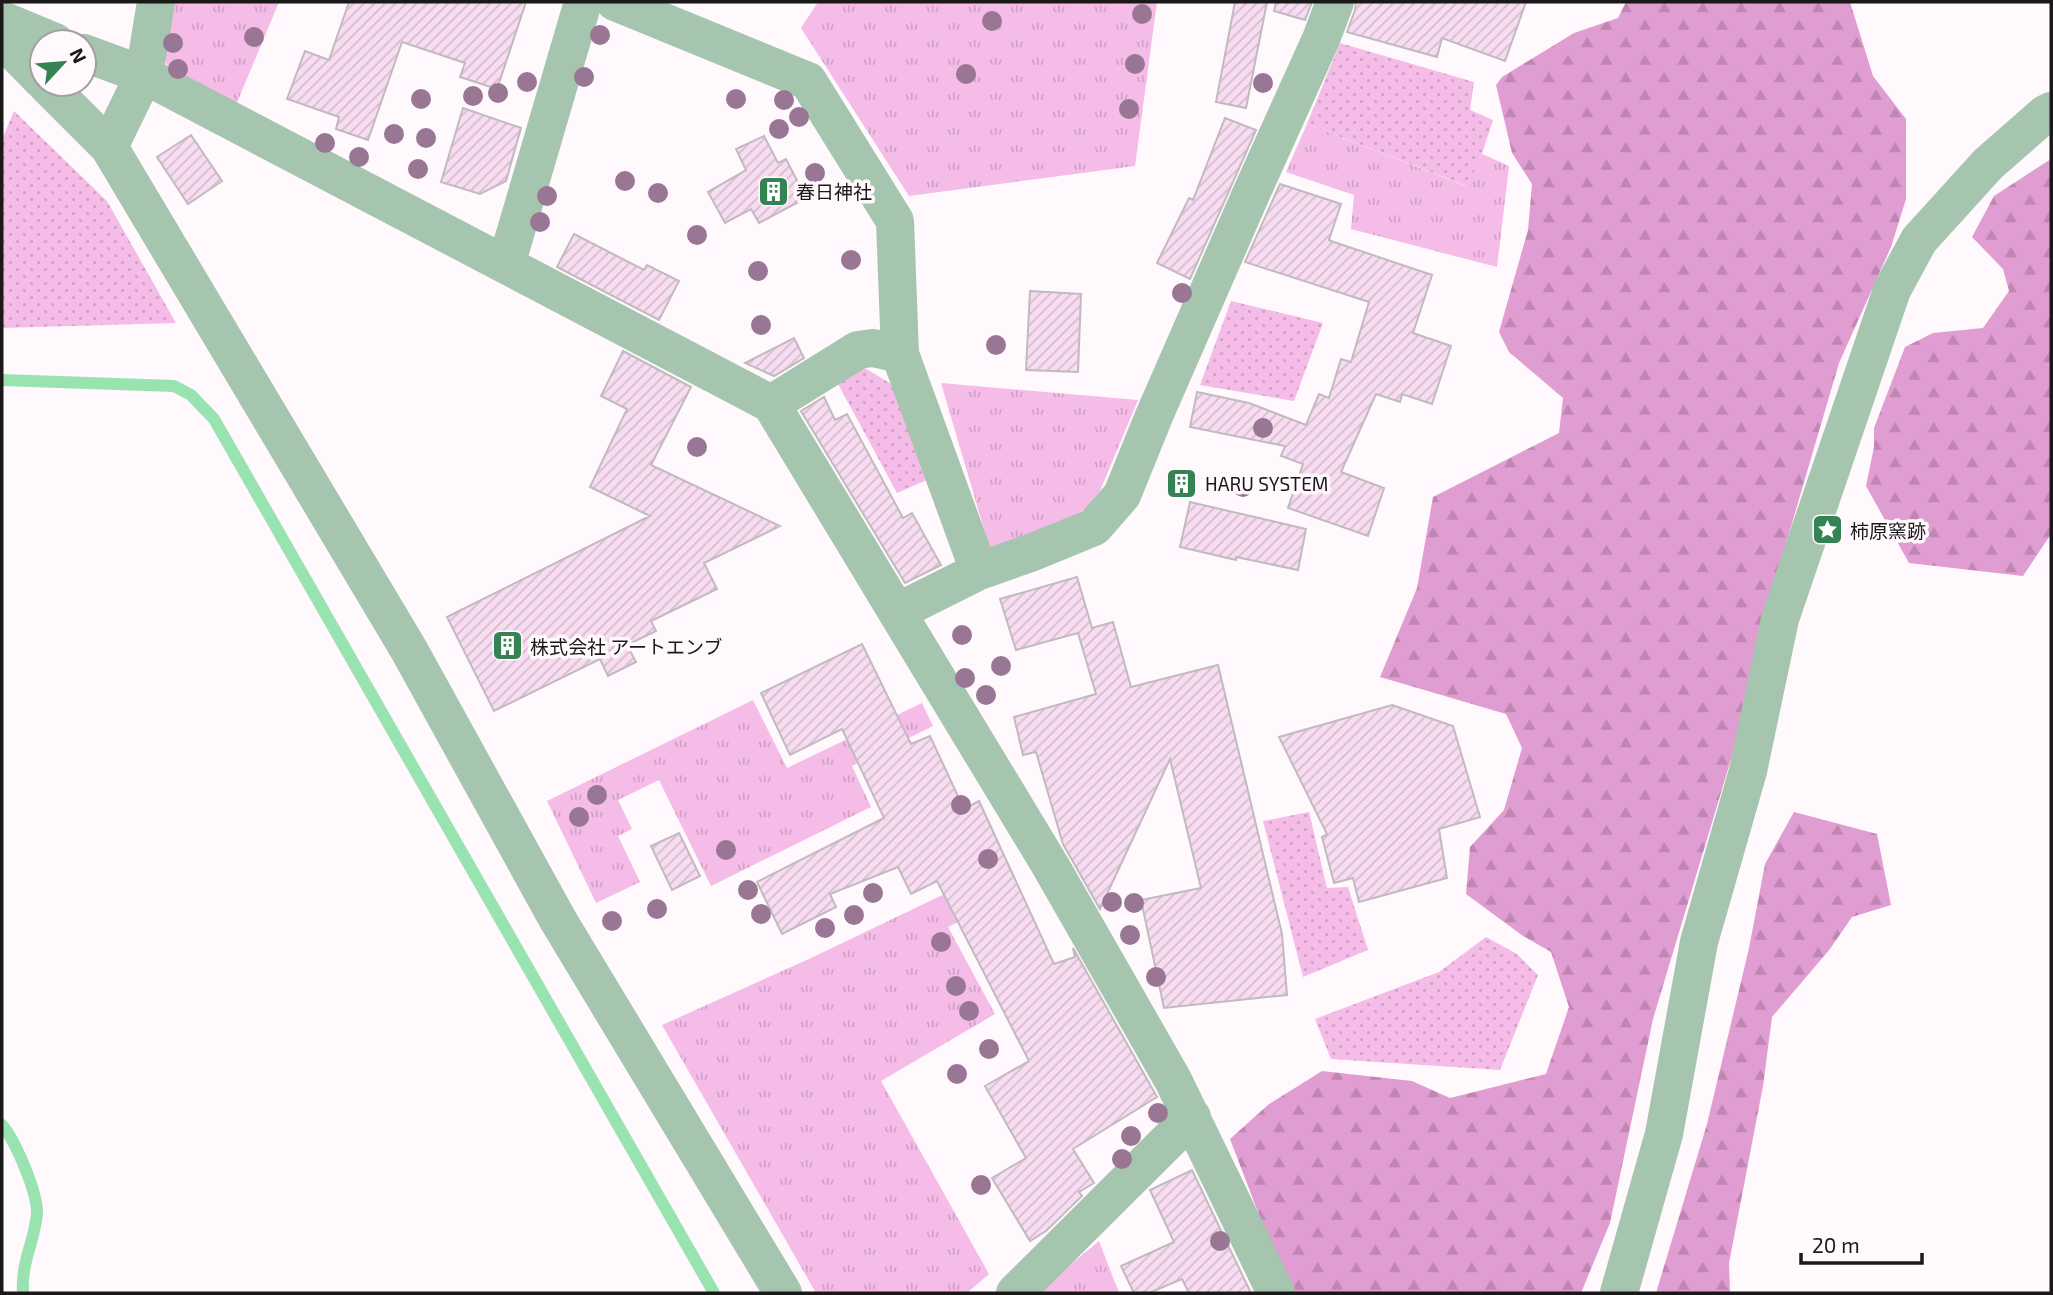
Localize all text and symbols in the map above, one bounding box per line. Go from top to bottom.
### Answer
north arrow [28,28,98,98]
text: N [65,44,92,67]
building icon: 春日神社 [756,174,790,208]
place label: 春日神社 [796,180,872,203]
building icon: HARU SYSTEM [1165,466,1199,500]
place label: HARU SYSTEM [1205,472,1328,495]
place icon: 柿原窯跡 [1810,513,1844,547]
place label: 柿原窯跡 [1850,519,1926,542]
building icon: 株式会社 アートエンブ [490,629,524,663]
place label: 株式会社 アートエンブ [530,635,723,658]
scale bar [1801,1222,1922,1266]
text: 20 m [1812,1232,1860,1257]

